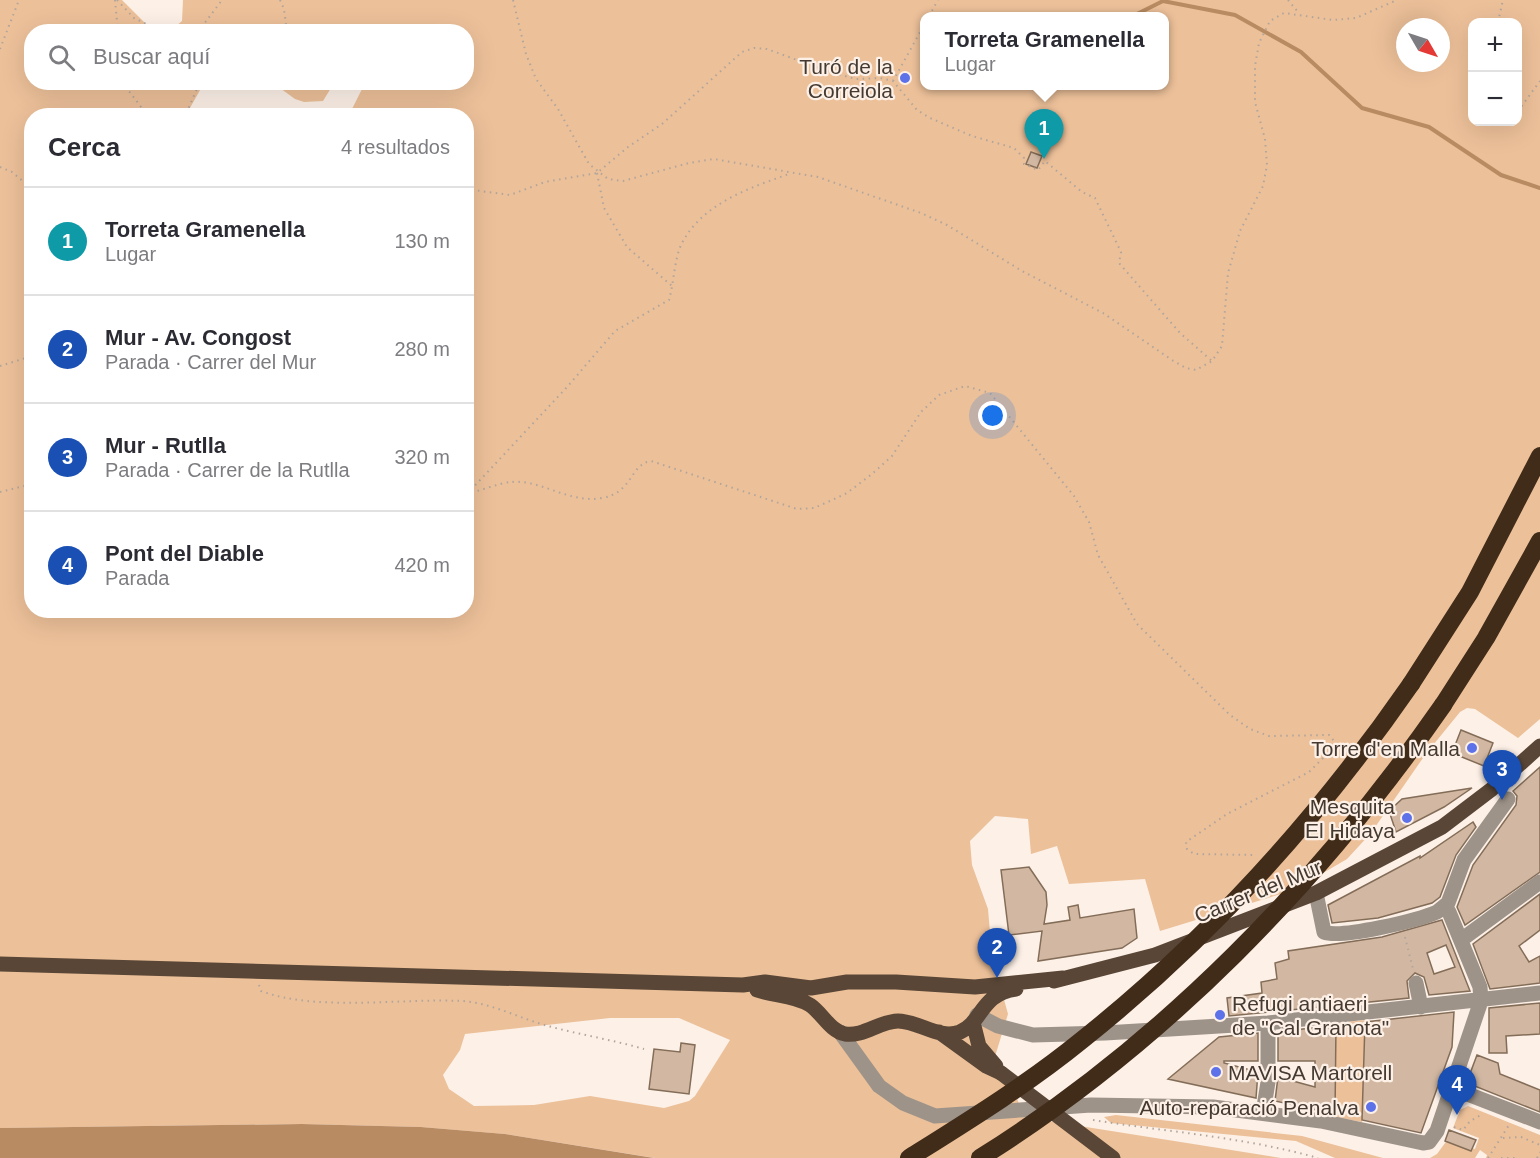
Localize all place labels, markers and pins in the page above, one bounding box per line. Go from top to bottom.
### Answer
place label: Turó de la Correiola [799,55,893,102]
marker: Turó de la Correiola [898,71,912,85]
pin: 1 [1024,110,1064,159]
place label: Torre d'en Malla [1311,737,1460,760]
marker: Torre d'en Malla [1465,741,1479,755]
pin: 3 [1482,750,1522,800]
place label: Mesquita El Hidaya [1305,795,1395,842]
marker: Mesquita El Hidaya [1400,811,1414,825]
pin: 2 [978,928,1016,978]
place label: Refugi antiaeri de "Cal Granota" [1232,992,1389,1039]
marker: Refugi antiaeri de "Cal Granota" [1213,1008,1227,1022]
place label: MAVISA Martorell [1228,1061,1392,1084]
marker: MAVISA Martorell [1209,1065,1223,1079]
pin: 4 [1438,1066,1476,1115]
place label: Auto-reparació Penalva [1140,1096,1359,1119]
marker: Auto-reparació Penalva [1364,1100,1378,1114]

